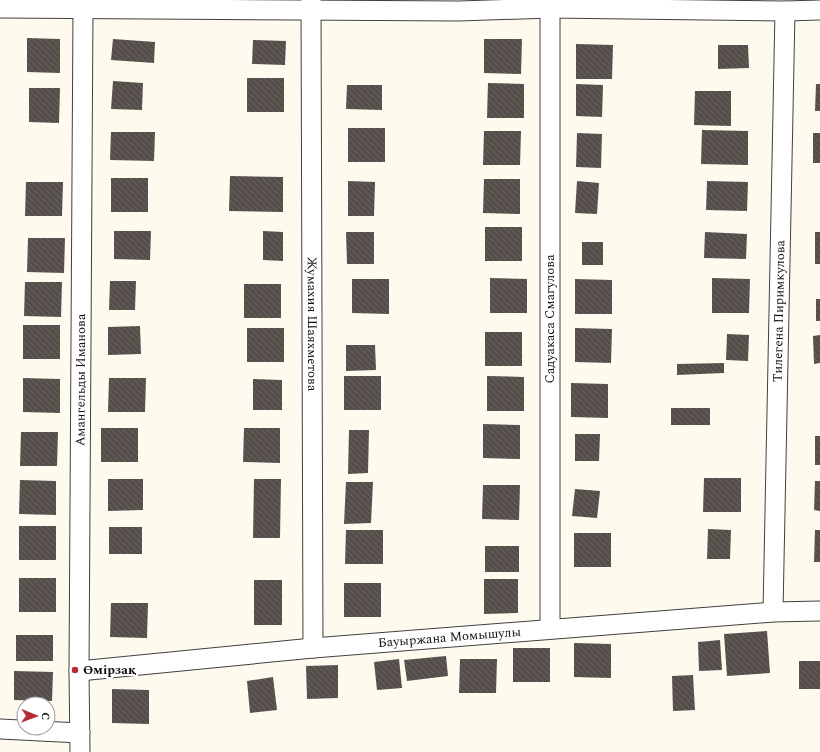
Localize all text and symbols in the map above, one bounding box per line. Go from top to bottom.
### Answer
street label: Тилегена Пиримкулова [768,239,790,382]
street label: Садуакаса Смагулова [540,254,560,384]
street label: Жумахия Шаяхметова [302,257,322,392]
street label: Амангельды Иманова [70,313,91,446]
street label: Бауыржана Момышулы [377,622,522,653]
place label: Өмірзақ [83,660,136,680]
marker: Өмірзақ [70,665,80,675]
north arrow [16,696,56,736]
text: С [37,712,54,720]

